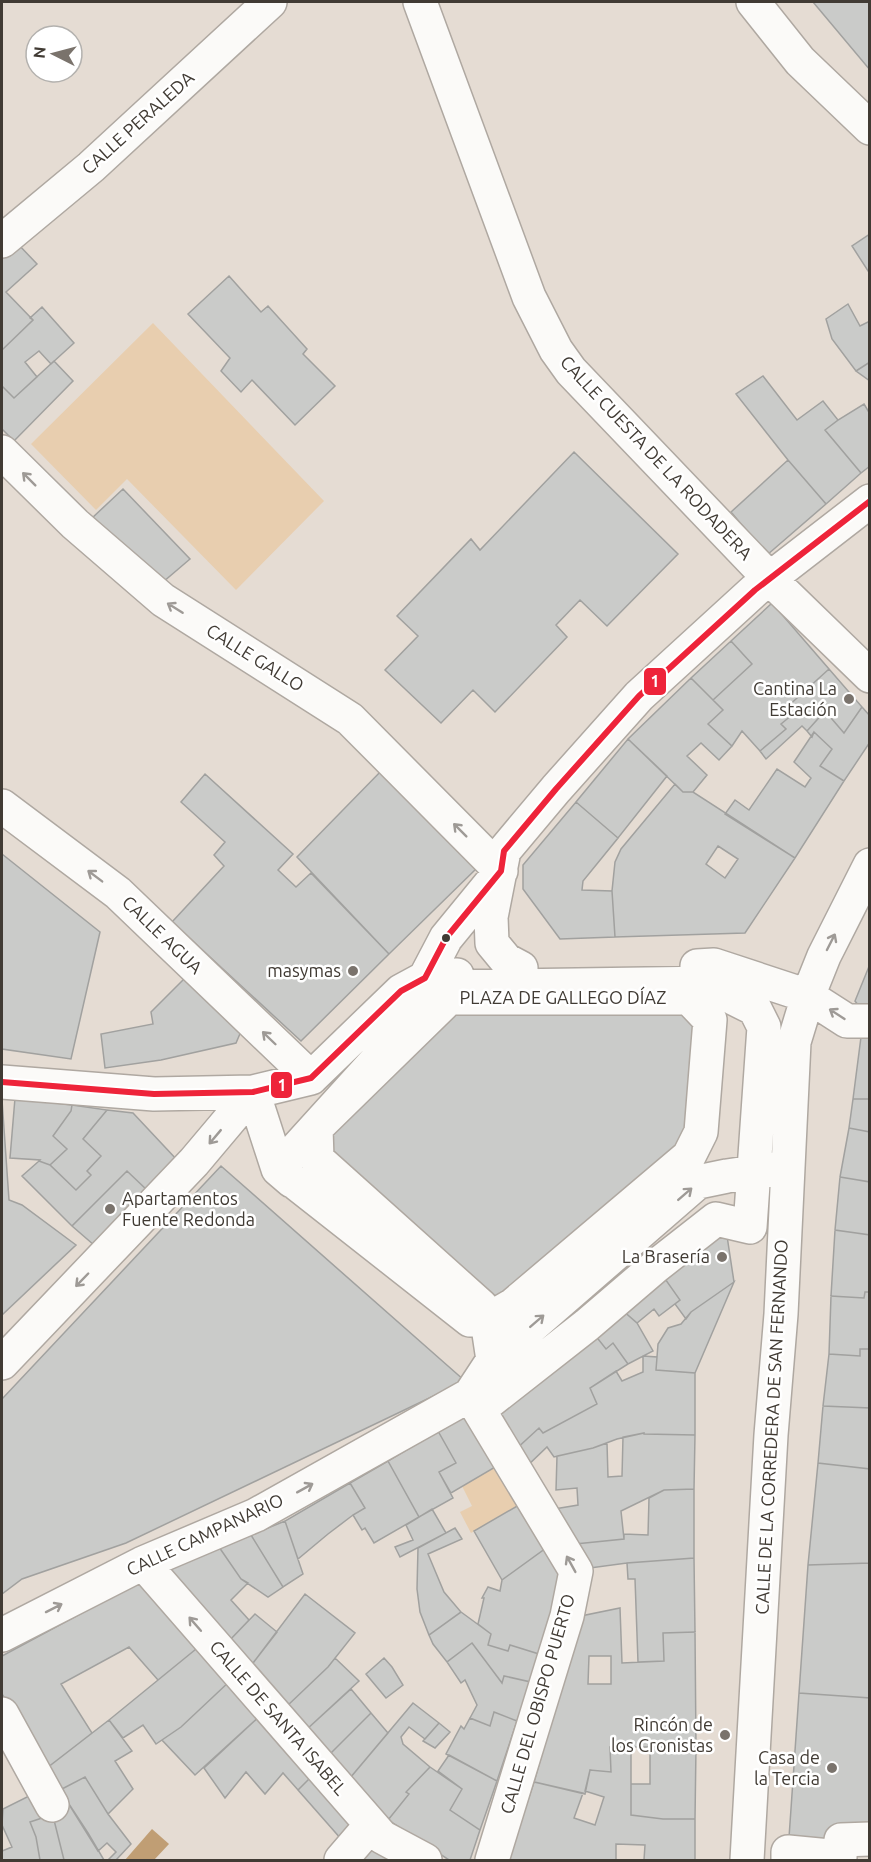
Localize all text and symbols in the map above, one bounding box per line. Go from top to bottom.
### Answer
north arrow [24,24,84,84]
text: N [30,46,49,59]
street label: CALLE PERALEDA [77,67,198,178]
street label: CALLE CUESTA DE LA RODADERA [557,351,757,564]
one-way arrow [22,472,37,487]
one-way arrow [167,602,184,615]
street label: CALLE GALLO [203,619,308,695]
line badge: 1 [643,667,667,696]
text: 1 [650,672,660,690]
place label: Cantina La Estación [753,678,837,719]
marker: Cantina La Estación [842,692,856,706]
one-way arrow [453,822,468,837]
one-way arrow [88,870,104,883]
street label: CALLE AGUA [119,891,207,977]
unlabelled marker [440,932,452,944]
one-way arrow [826,934,837,952]
place label: masymas [267,960,341,980]
marker: masymas [346,964,360,978]
street label: PLAZA DE GALLEGO DÍAZ [460,986,666,1007]
one-way arrow [829,1008,846,1020]
one-way arrow [262,1031,277,1045]
line badge: 1 [270,1071,293,1099]
text: 1 [277,1076,287,1094]
one-way arrow [208,1129,222,1144]
one-way arrow [677,1187,692,1201]
place label: Apartamentos Fuente Redonda [122,1188,255,1229]
marker: Apartamentos Fuente Redonda [103,1202,117,1216]
street label: CALLE DE LA CORREDERA DE SAN FERNANDO [751,1239,791,1615]
place label: La Brasería [622,1246,710,1266]
marker: La Brasería [715,1250,729,1264]
one-way arrow [74,1272,89,1287]
one-way arrow [529,1315,545,1328]
one-way arrow [296,1482,313,1494]
street label: CALLE CAMPANARIO [123,1489,286,1579]
one-way arrow [565,1556,577,1573]
street label: CALLE DEL OBISPO PUERTO [496,1591,578,1816]
one-way arrow [44,1602,62,1614]
one-way arrow [189,1616,202,1632]
street label: CALLE DE SANTA ISABEL [206,1636,351,1799]
place label: Rincón de los Cronistas [611,1714,713,1755]
marker: Rincón de los Cronistas [718,1728,732,1742]
place label: Casa de la Tercia [754,1747,820,1788]
marker: Casa de la Tercia [825,1761,839,1775]

